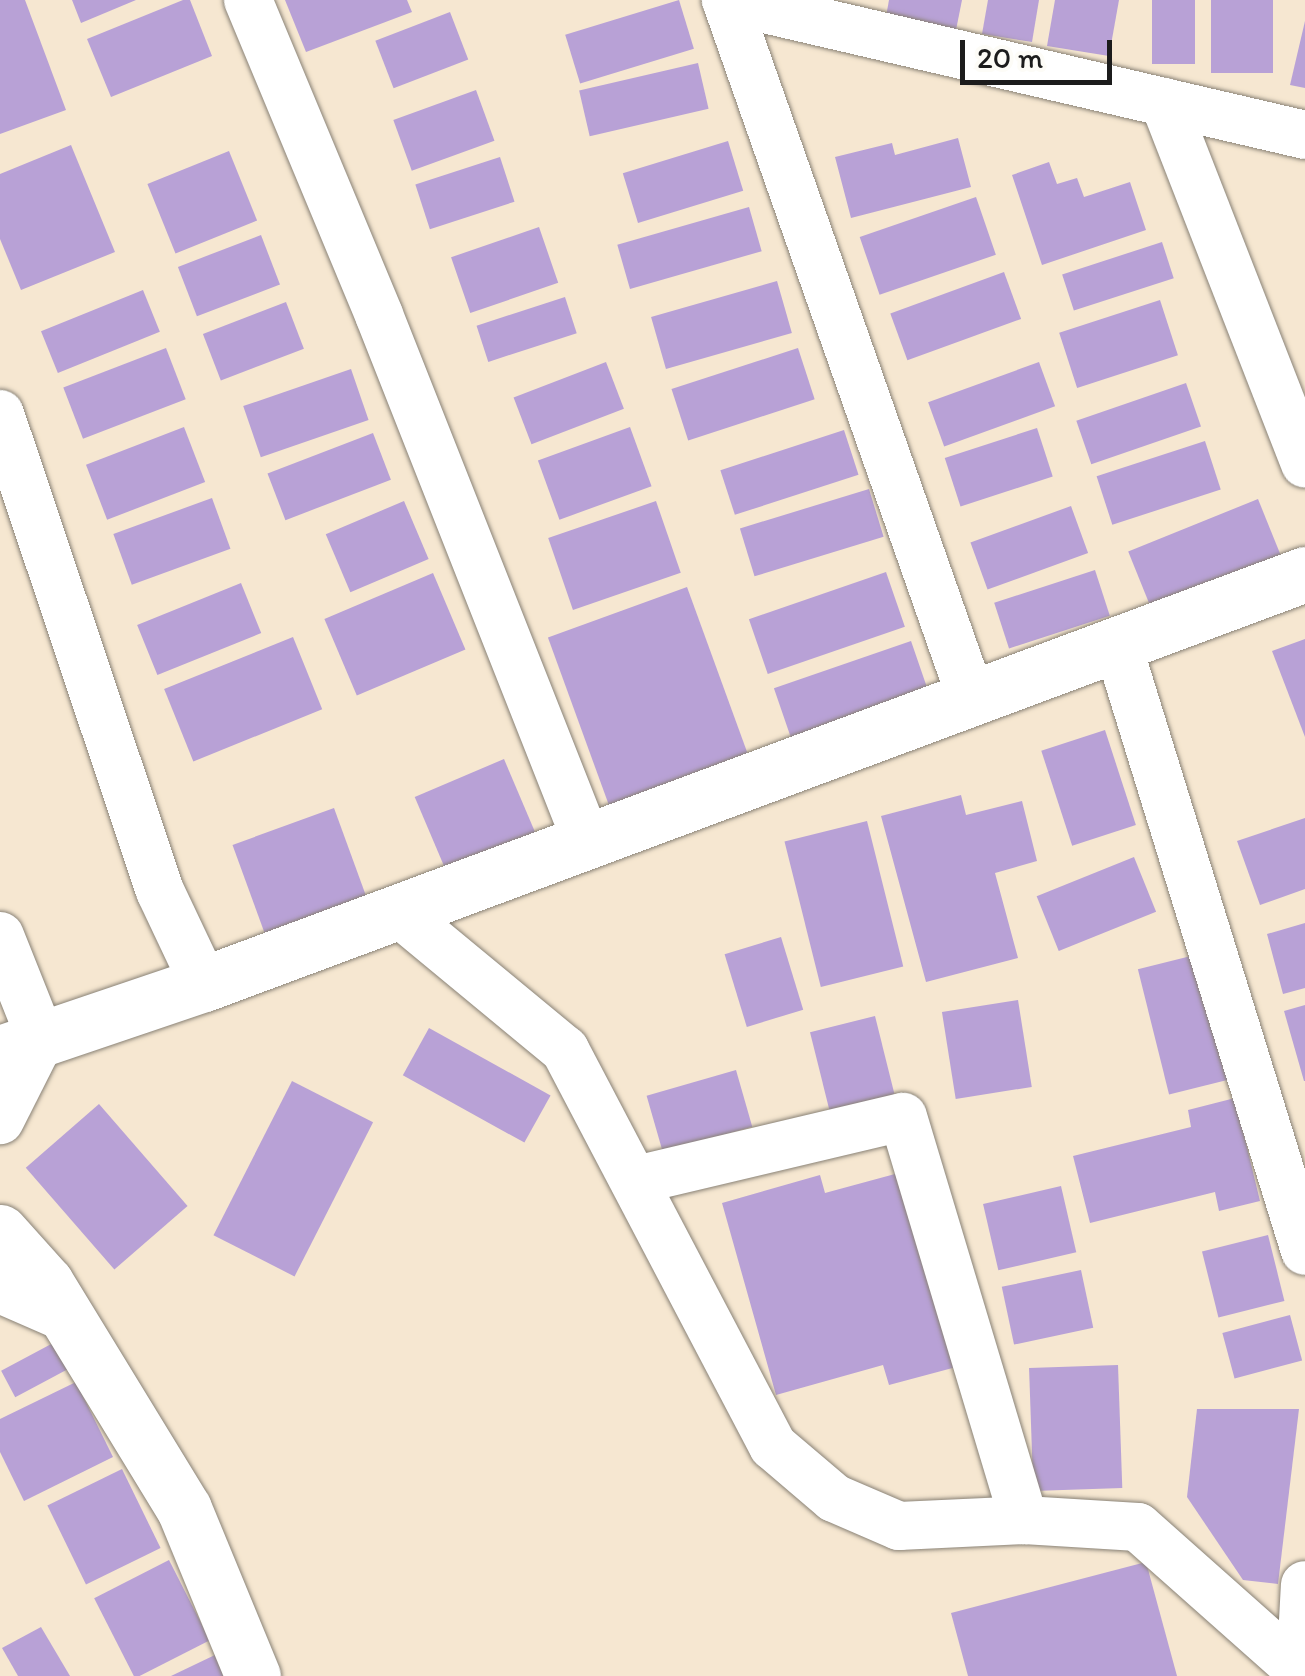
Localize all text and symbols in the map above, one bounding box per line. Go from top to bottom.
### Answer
scale bar [965,20,1118,82]
text: 20 m [977,39,1043,76]

